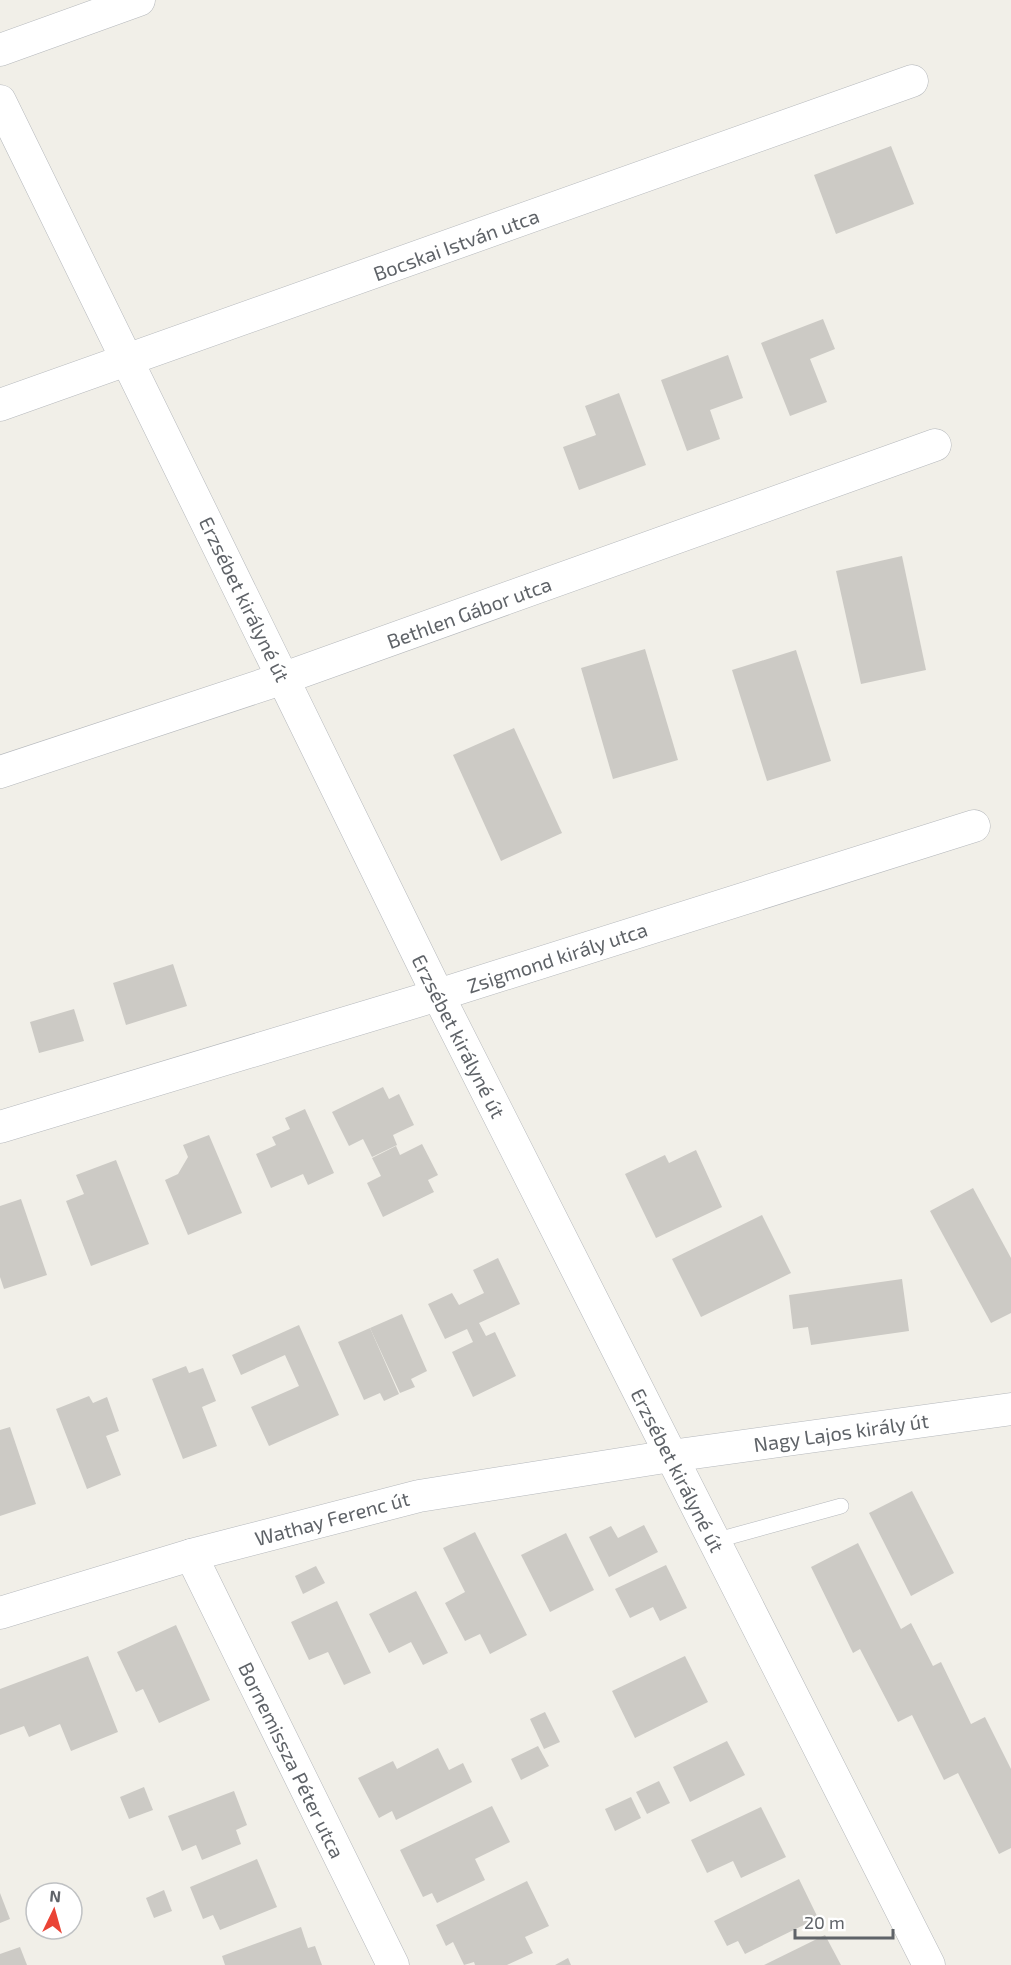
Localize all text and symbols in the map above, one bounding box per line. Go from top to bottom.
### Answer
street label: Bocskai István utca [370,203,542,285]
street label: Erzsébet királyné út [195,513,296,686]
street label: Bethlen Gábor utca [383,571,555,653]
street label: Zsigmond király utca [464,917,650,997]
street label: Erzsébet királyné út [407,950,511,1122]
street label: Erzsébet királyné út [626,1384,730,1556]
street label: Nagy Lajos király út [752,1408,930,1456]
street label: Wathay Ferenc út [252,1486,412,1550]
street label: Bornemissza Péter utca [234,1658,350,1862]
north arrow [24,1881,84,1941]
text: N [49,1886,62,1906]
scale bar [795,1902,892,1940]
text: 20 m [804,1911,845,1933]

